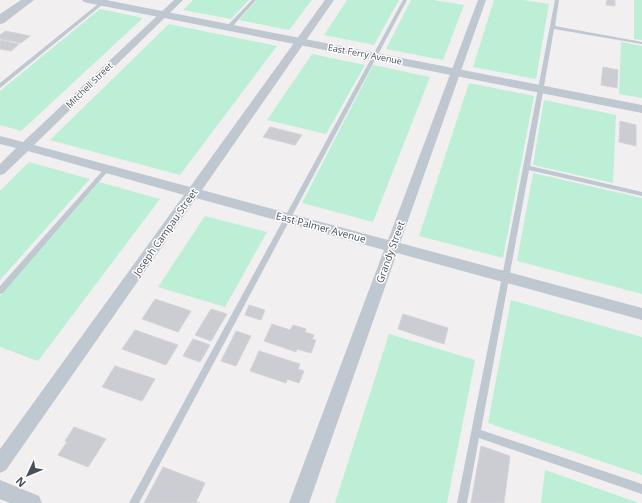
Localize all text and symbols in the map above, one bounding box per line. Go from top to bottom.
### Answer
street label: East Ferry Avenue [327,40,403,68]
street label: Mitchell Street [63,59,115,111]
street label: Joseph Campau Street [129,185,201,279]
street label: East Palmer Avenue [275,208,368,246]
street label: Grandy Street [372,219,408,285]
north arrow [8,455,48,495]
text: N [12,474,29,491]

